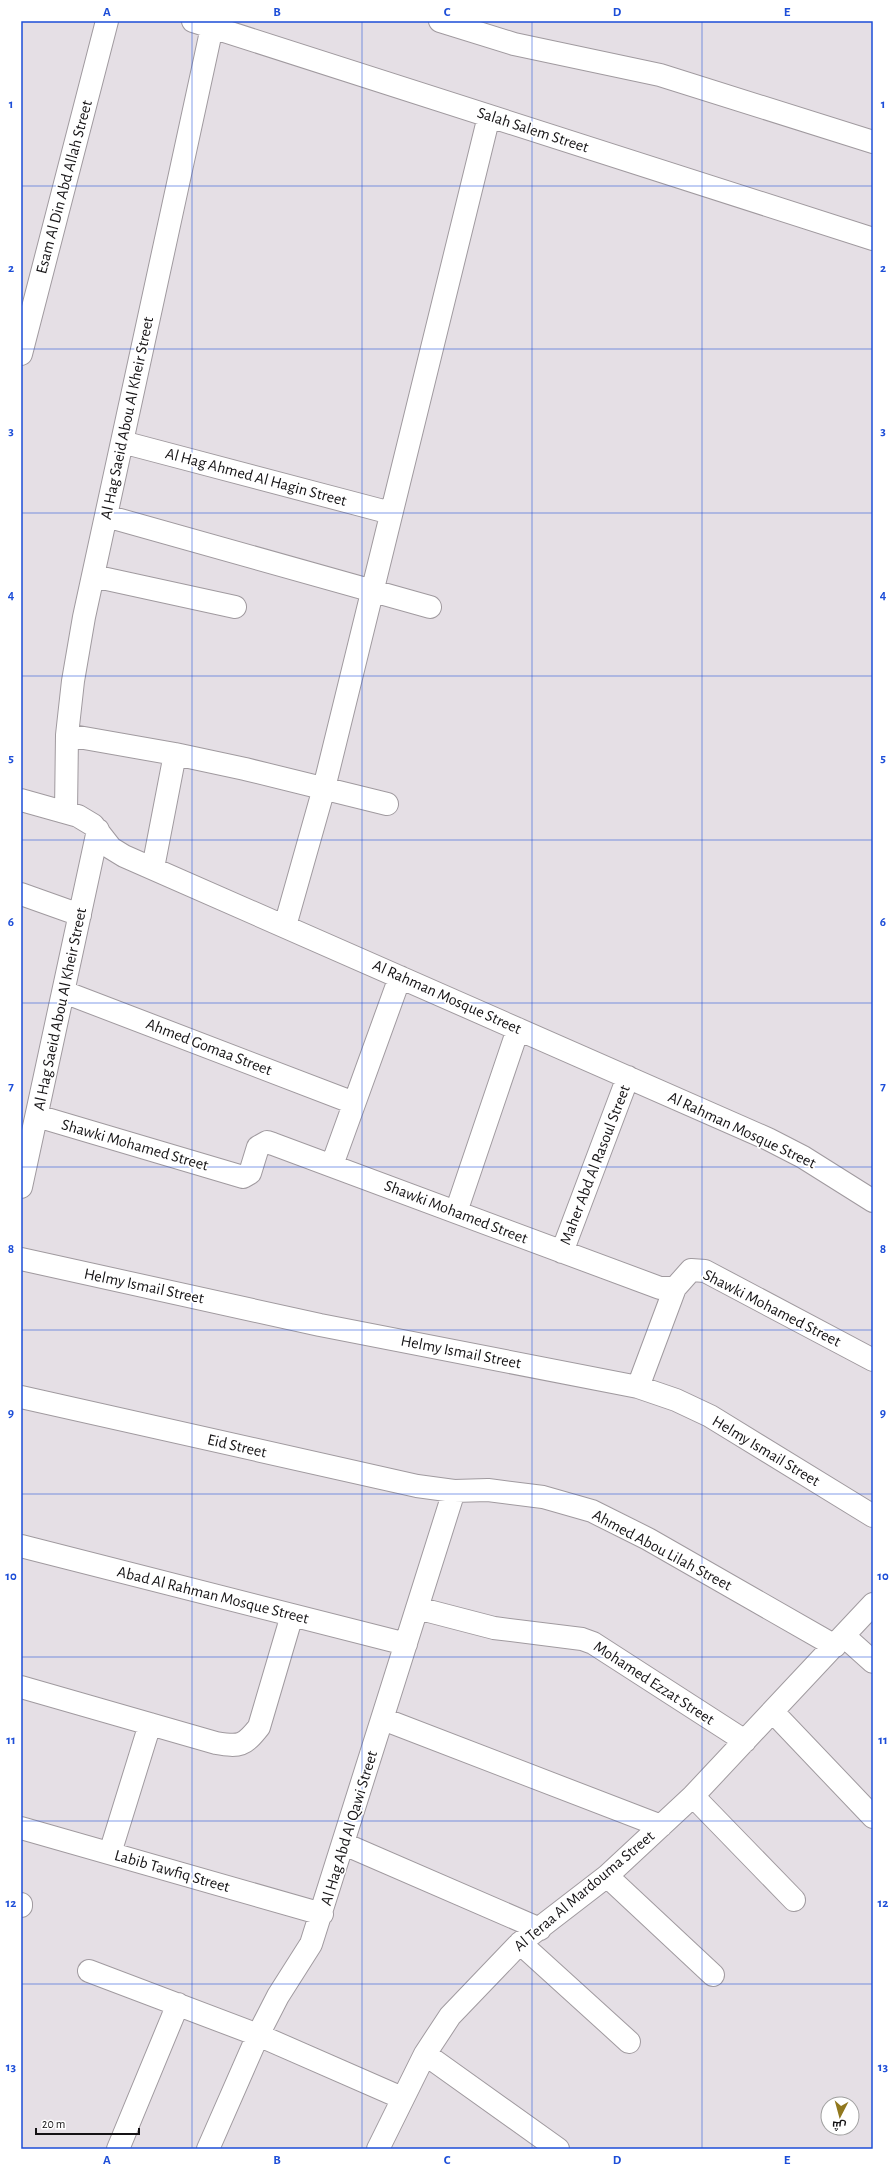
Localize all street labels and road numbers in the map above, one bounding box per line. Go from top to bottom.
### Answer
street label: Esam Al Din Abd Allah Street [33,99,95,275]
street label: Salah Salem Street [475,104,591,156]
street label: Al Hag Saeid Abou Al Kheir Street [98,315,156,521]
street label: Al Hag Ahmed Al Hagin Street [164,445,348,509]
street label: Al Hag Saeid Abou Al Kheir Street [31,906,89,1112]
street label: Al Rahman Mosque Street [370,957,524,1037]
street label: Ahmed Gomaa Street [144,1016,274,1078]
street label: Maher Abd Al Rasoul Street [557,1083,633,1247]
street label: Al Rahman Mosque Street [666,1089,818,1171]
street label: Shawki Mohamed Street [60,1116,210,1174]
street label: Shawki Mohamed Street [382,1177,530,1247]
street label: Helmy Ismail Street [82,1265,205,1308]
street label: Shawki Mohamed Street [701,1266,843,1350]
street label: Helmy Ismail Street [399,1332,522,1372]
street label: Helmy Ismail Street [709,1413,822,1490]
street label: Eid Street [206,1431,268,1461]
street label: Ahmed Abou Lilah Street [590,1507,734,1593]
street label: Abad Al Rahman Mosque Street [116,1563,310,1627]
street label: Mohamed Ezzat Street [591,1638,717,1728]
street label: Al Hag Abd Al Qawi Street [318,1749,381,1908]
street label: Al Teraa Al Mardouma Street [511,1828,657,1954]
street label: Labib Tawfiq Street [113,1847,231,1895]

